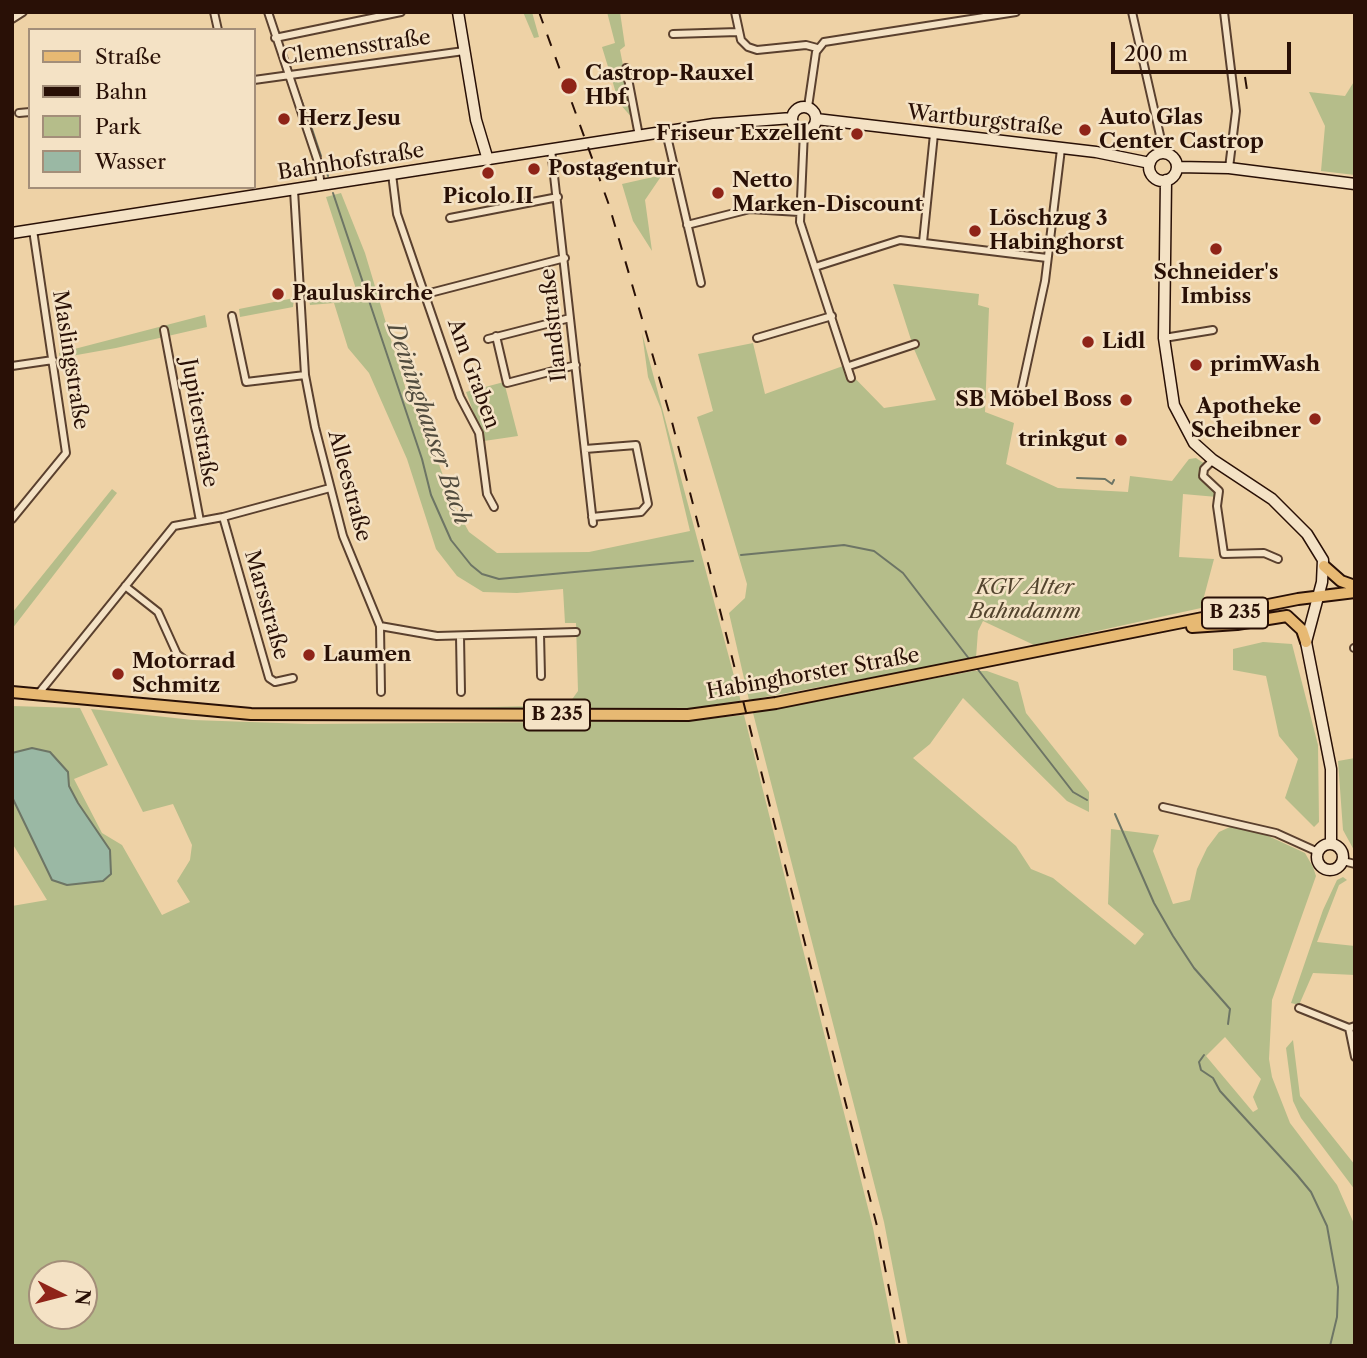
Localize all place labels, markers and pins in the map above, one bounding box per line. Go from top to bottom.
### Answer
place label: Castrop-Rauxel Hbf [585,61,754,111]
marker: Castrop-Rauxel Hbf [559,76,579,96]
place label: Auto Glas Center Castrop [1099,105,1264,155]
place label: Herz Jesu [298,106,401,132]
marker: Herz Jesu [276,111,292,127]
place label: Friseur Exzellent [656,121,843,147]
marker: Auto Glas Center Castrop [1077,122,1093,138]
marker: Friseur Exzellent [849,126,865,142]
place label: Postagentur [548,156,677,182]
marker: Postagentur [526,161,542,177]
marker: Picolo II [480,165,496,181]
place label: Netto Marken-Discount [732,168,923,218]
place label: Picolo II [443,184,533,210]
marker: Netto Marken-Discount [710,185,726,201]
place label: Löschzug 3 Habinghorst [989,206,1124,256]
marker: Löschzug 3 Habinghorst [967,223,983,239]
marker: Schneider's Imbiss [1208,241,1224,257]
place label: Schneider's Imbiss [1154,260,1278,310]
place label: Pauluskirche [292,281,433,307]
marker: Pauluskirche [270,286,286,302]
place label: Lidl [1102,329,1145,355]
marker: Lidl [1080,334,1096,350]
place label: primWash [1210,352,1320,378]
marker: primWash [1188,357,1204,373]
place label: SB Möbel Boss [955,387,1112,413]
marker: SB Möbel Boss [1118,392,1134,408]
place label: Apotheke Scheibner [1191,394,1301,444]
marker: Apotheke Scheibner [1307,411,1323,427]
place label: trinkgut [1018,427,1107,453]
marker: trinkgut [1113,432,1129,448]
place label: Laumen [323,642,411,668]
marker: Laumen [301,647,317,663]
place label: Motorrad Schmitz [132,649,235,699]
marker: Motorrad Schmitz [110,666,126,682]

